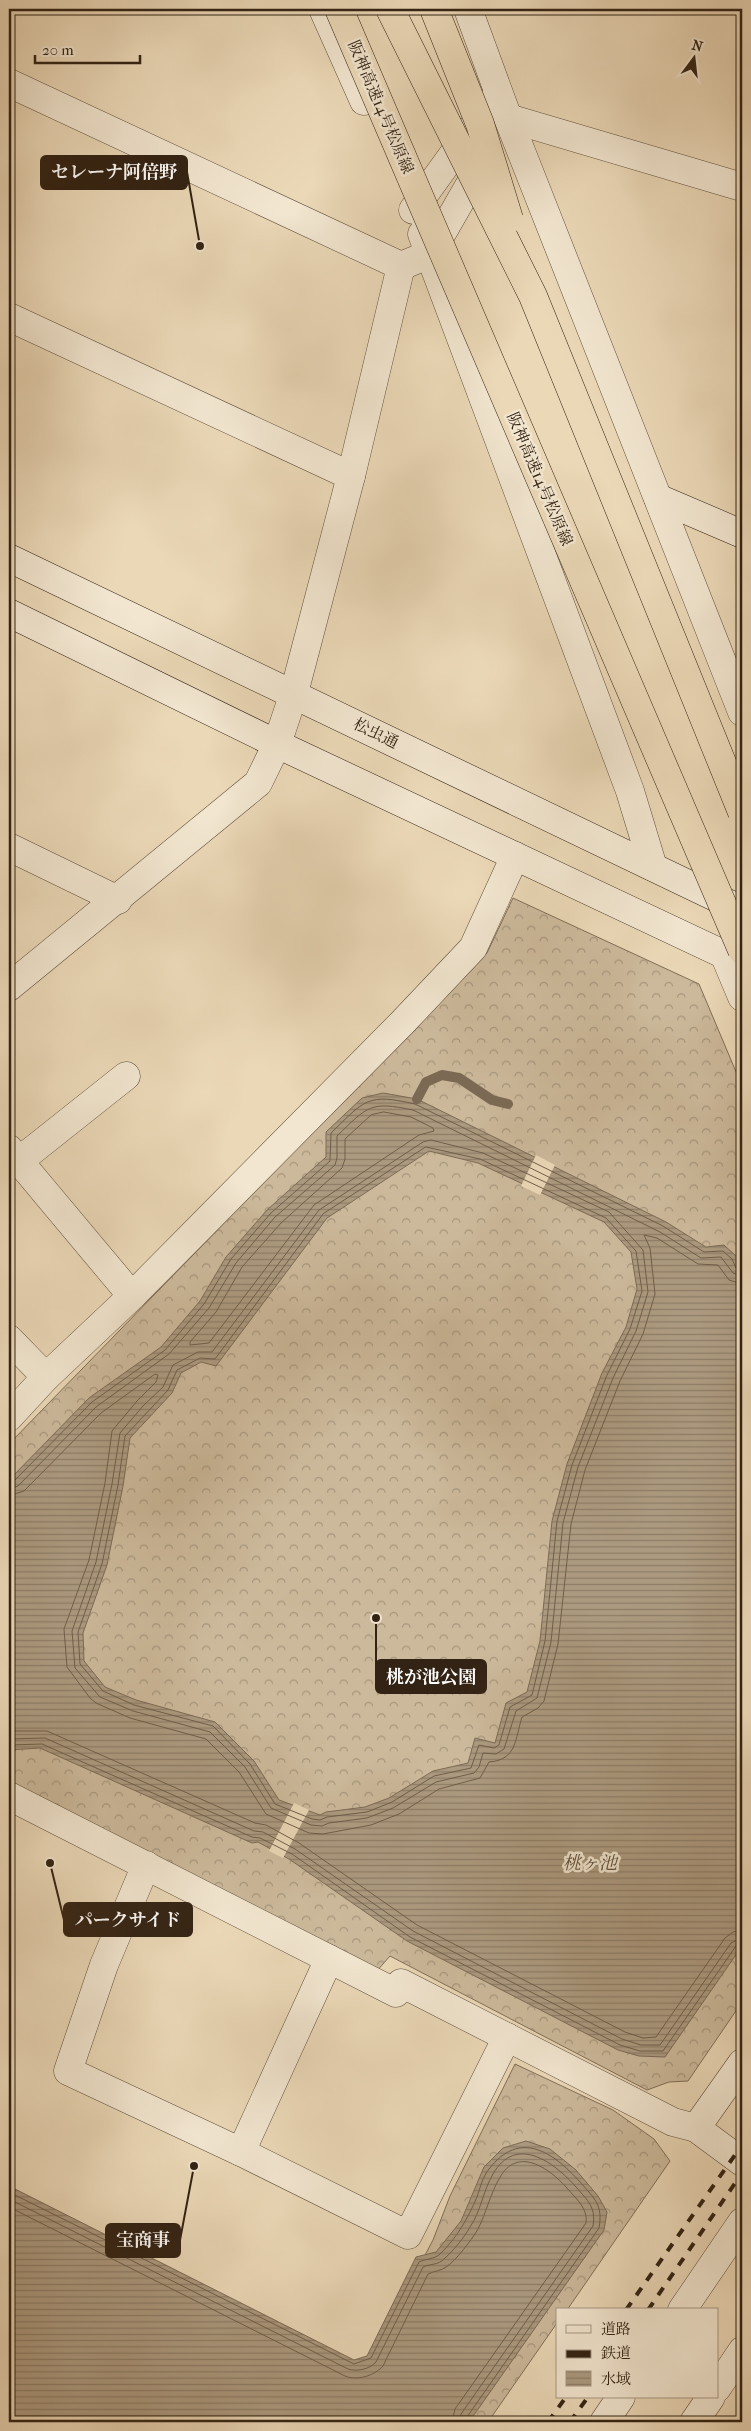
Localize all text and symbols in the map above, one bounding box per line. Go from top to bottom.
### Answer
scale bar [35,32,140,64]
north arrow [668,32,718,82]
text: N [690,36,705,56]
street label: 阪神高速14号松原線 [344,37,418,177]
text: 20 m [42,41,74,59]
callout: セレーナ阿倍野 [41,156,187,189]
text: セレーナ阿倍野 [51,162,178,183]
street label: 阪神高速14号松原線 [503,409,577,549]
street label: 松虫通 [350,714,402,752]
callout: 桃が池公園 [376,1660,486,1693]
text: 桃が池公園 [386,1667,476,1688]
water label: 桃ヶ池 [563,1853,619,1874]
callout: パークサイド [64,1903,192,1936]
text: パークサイド [75,1910,181,1931]
callout: 宝商事 [106,2224,180,2257]
text: 宝商事 [116,2230,170,2251]
legend [556,2308,718,2398]
text: 道路 [601,2320,631,2338]
text: 鉄道 [601,2344,631,2362]
text: 水域 [601,2370,631,2388]

